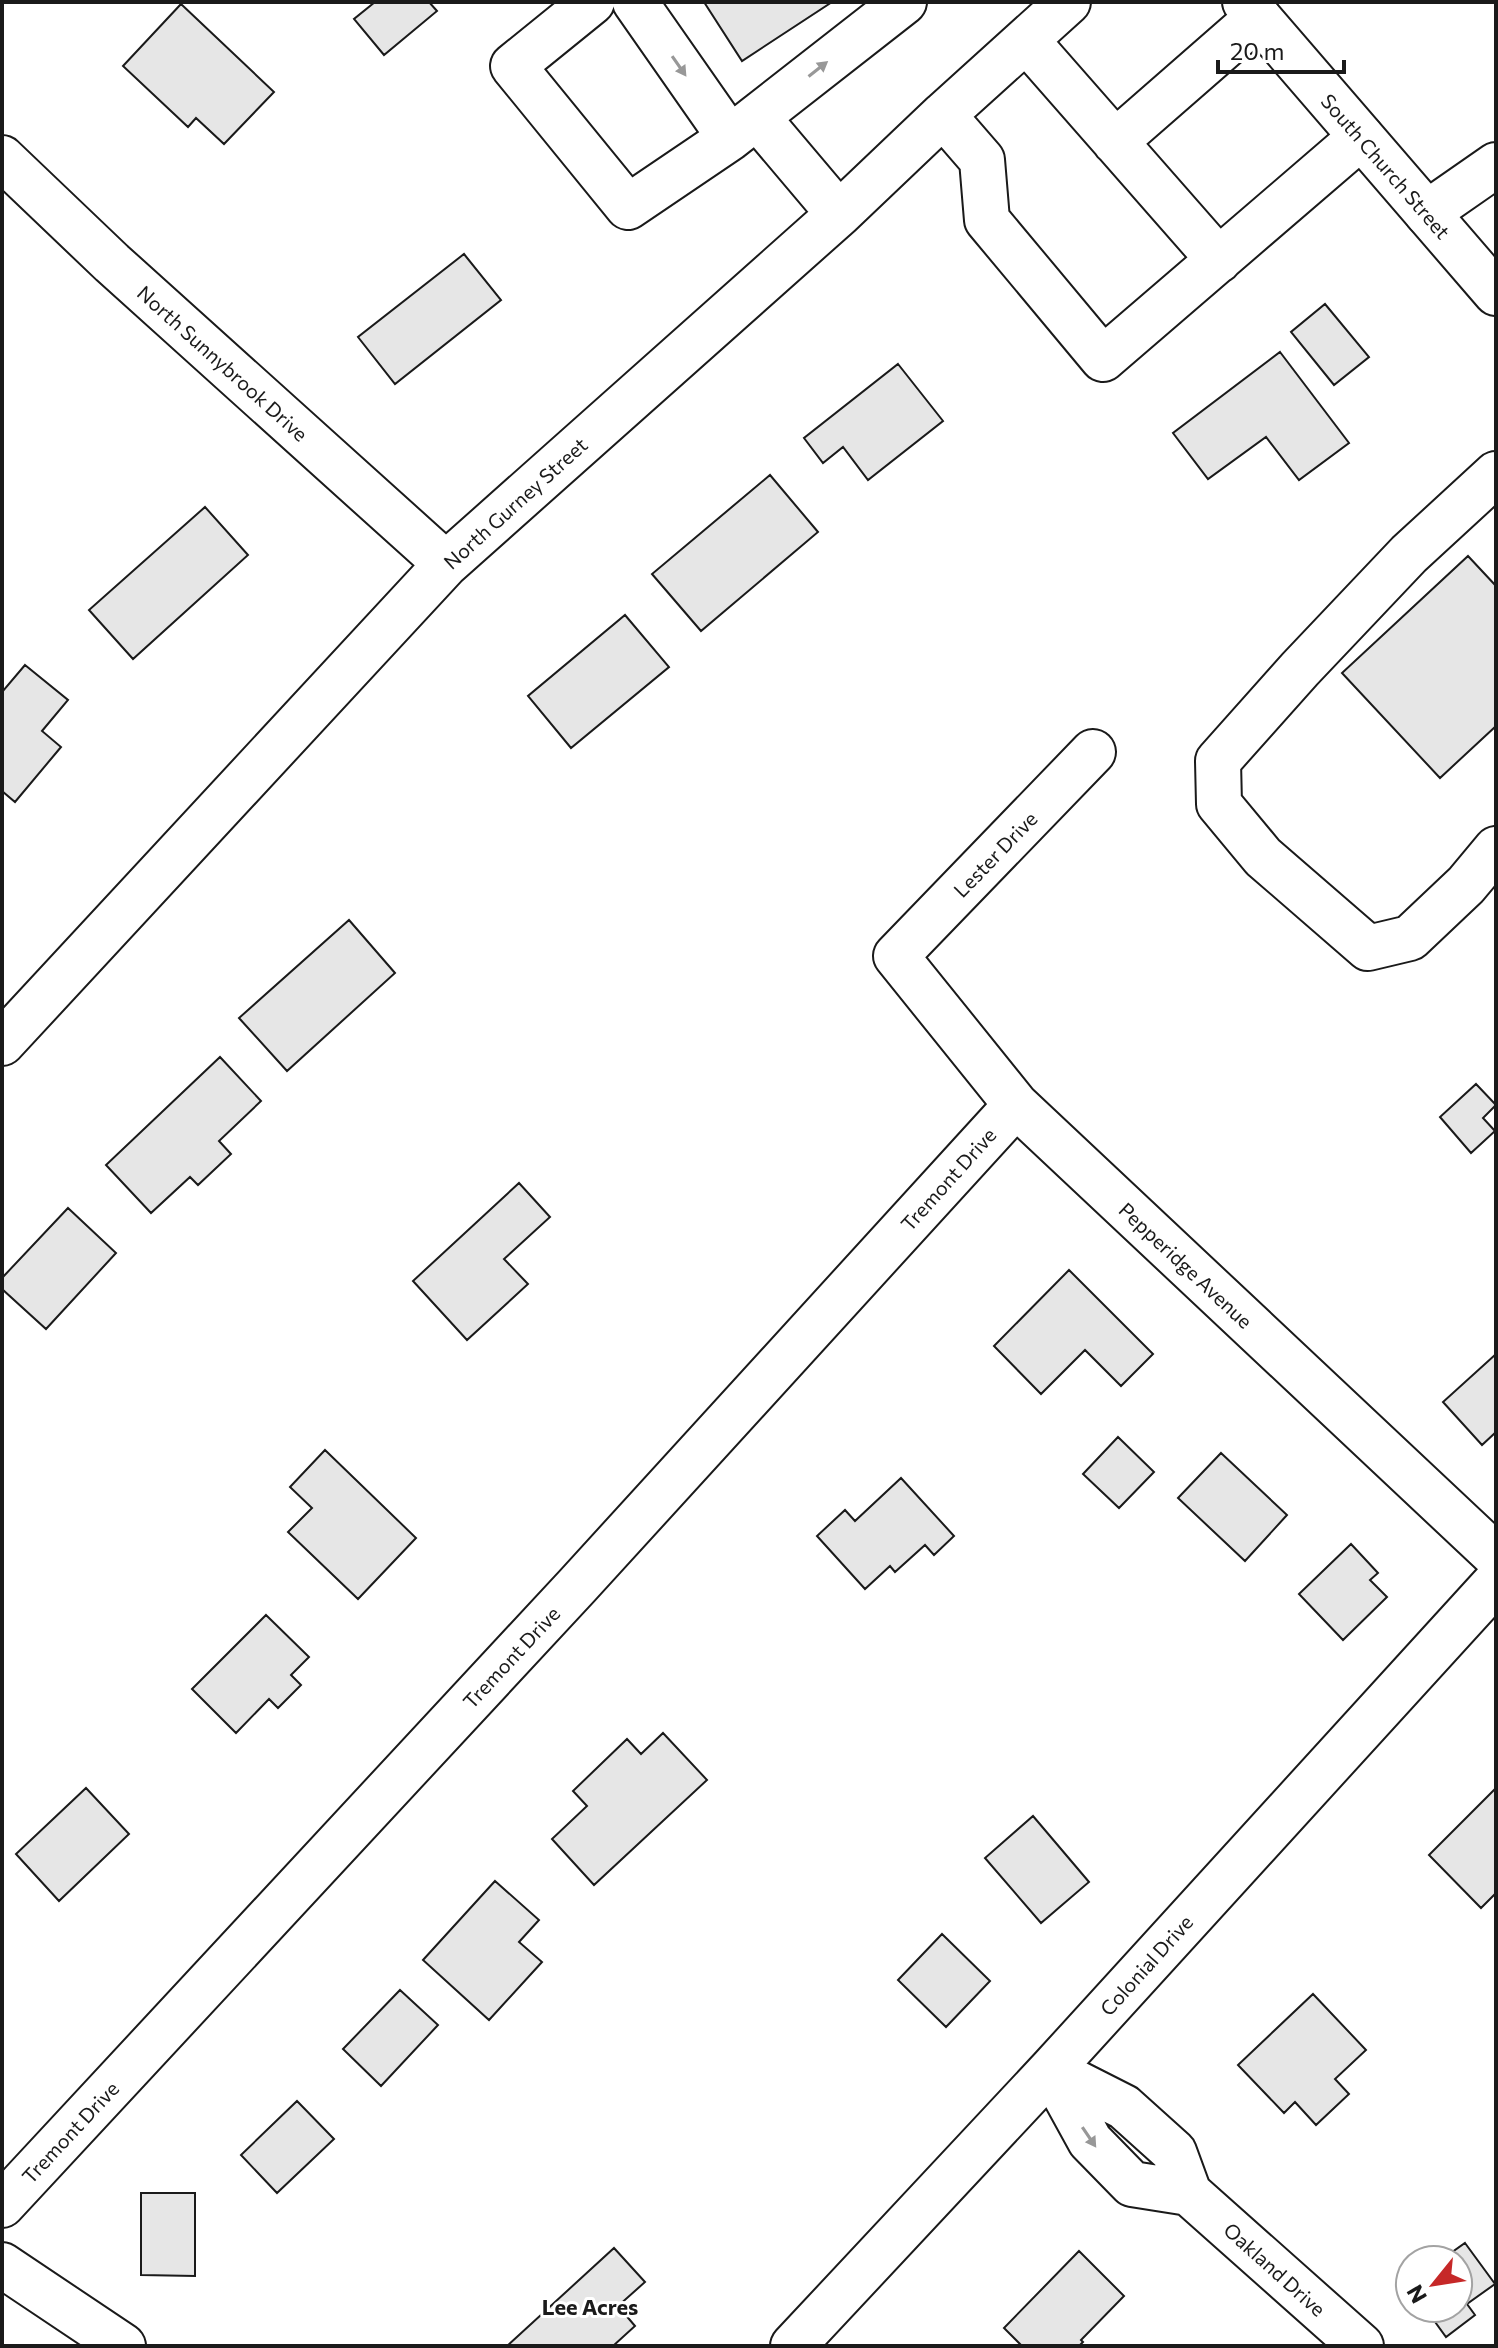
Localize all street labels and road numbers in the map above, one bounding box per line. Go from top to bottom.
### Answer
street label: South Church Street [1317,89,1455,243]
street label: North Sunnybrook Drive [133,280,313,446]
street label: North Gurney Street [438,432,592,574]
street label: Lester Drive [948,806,1042,902]
street label: Tremont Drive [895,1122,1001,1236]
street label: Pepperidge Avenue [1114,1197,1258,1333]
street label: Tremont Drive [458,1601,564,1713]
street label: Colonial Drive [1095,1910,1197,2020]
street label: Tremont Drive [17,2076,123,2188]
street label: Oakland Drive [1219,2217,1331,2321]

